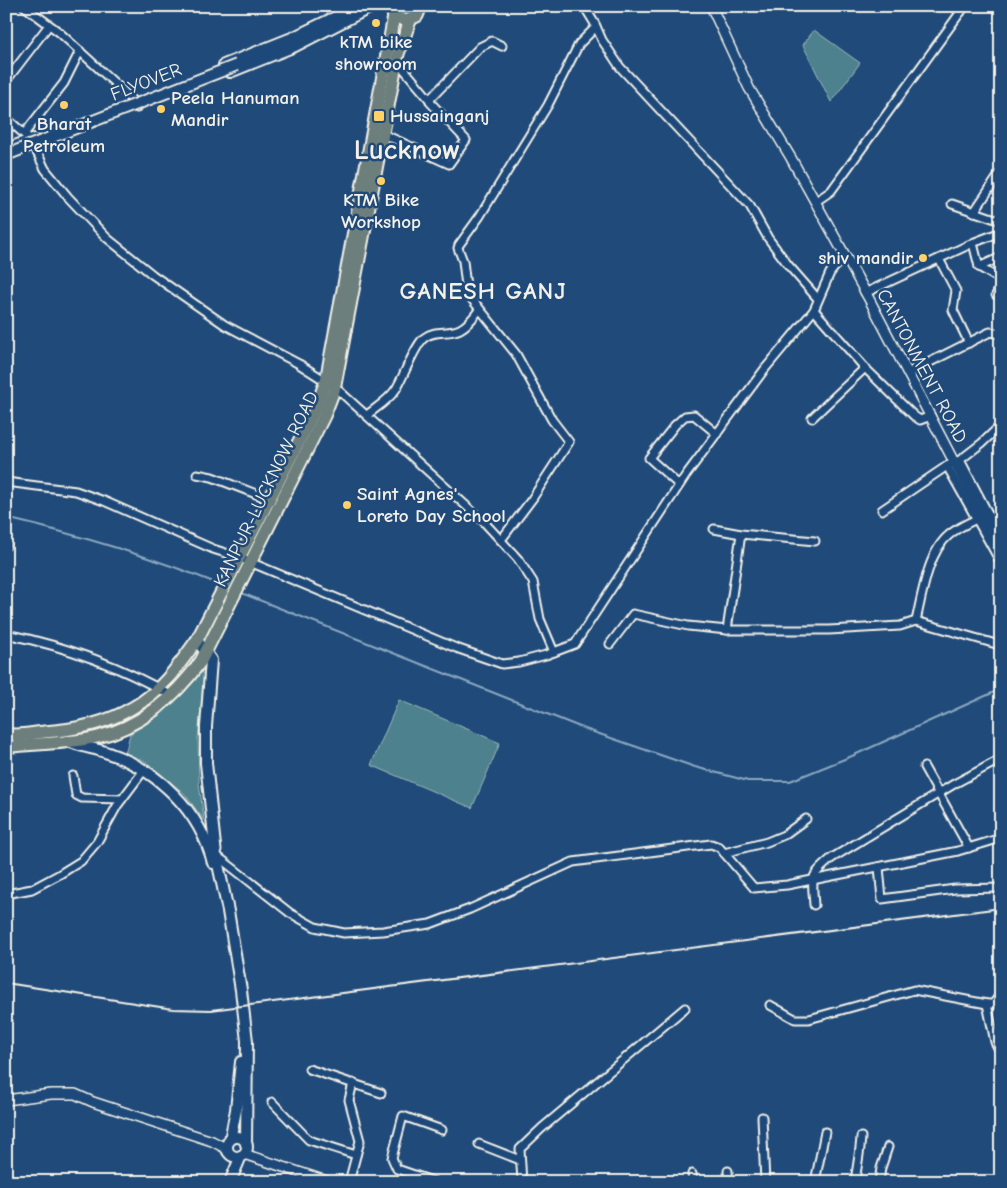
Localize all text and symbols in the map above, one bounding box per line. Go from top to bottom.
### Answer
marker: kTM bike showroom [370,17,382,29]
place label: kTM bike showroom [335,31,417,75]
street label: FLYOVER [107,58,185,106]
place label: Peela Hanuman Mandir [171,87,300,131]
marker: Bharat Petroleum [58,99,70,111]
marker: Peela Hanuman Mandir [155,103,167,115]
place label: Hussainganj [390,105,489,127]
marker: Hussainganj [372,109,386,123]
place label: Bharat Petroleum [23,113,105,157]
district label: Lucknow [354,133,460,166]
marker: KTM Bike Workshop [375,175,387,187]
place label: KTM Bike Workshop [341,189,421,233]
place label: shiv mandir [818,247,913,269]
marker: shiv mandir [917,252,929,264]
district label: GANESH GANJ [400,277,567,305]
street label: CANTONMENT ROAD [872,285,972,447]
street label: KANPUR-LUCKNOW ROAD [209,388,323,590]
place label: Saint Agnes' Loreto Day School [357,483,506,527]
marker: Saint Agnes' Loreto Day School [341,499,353,511]

